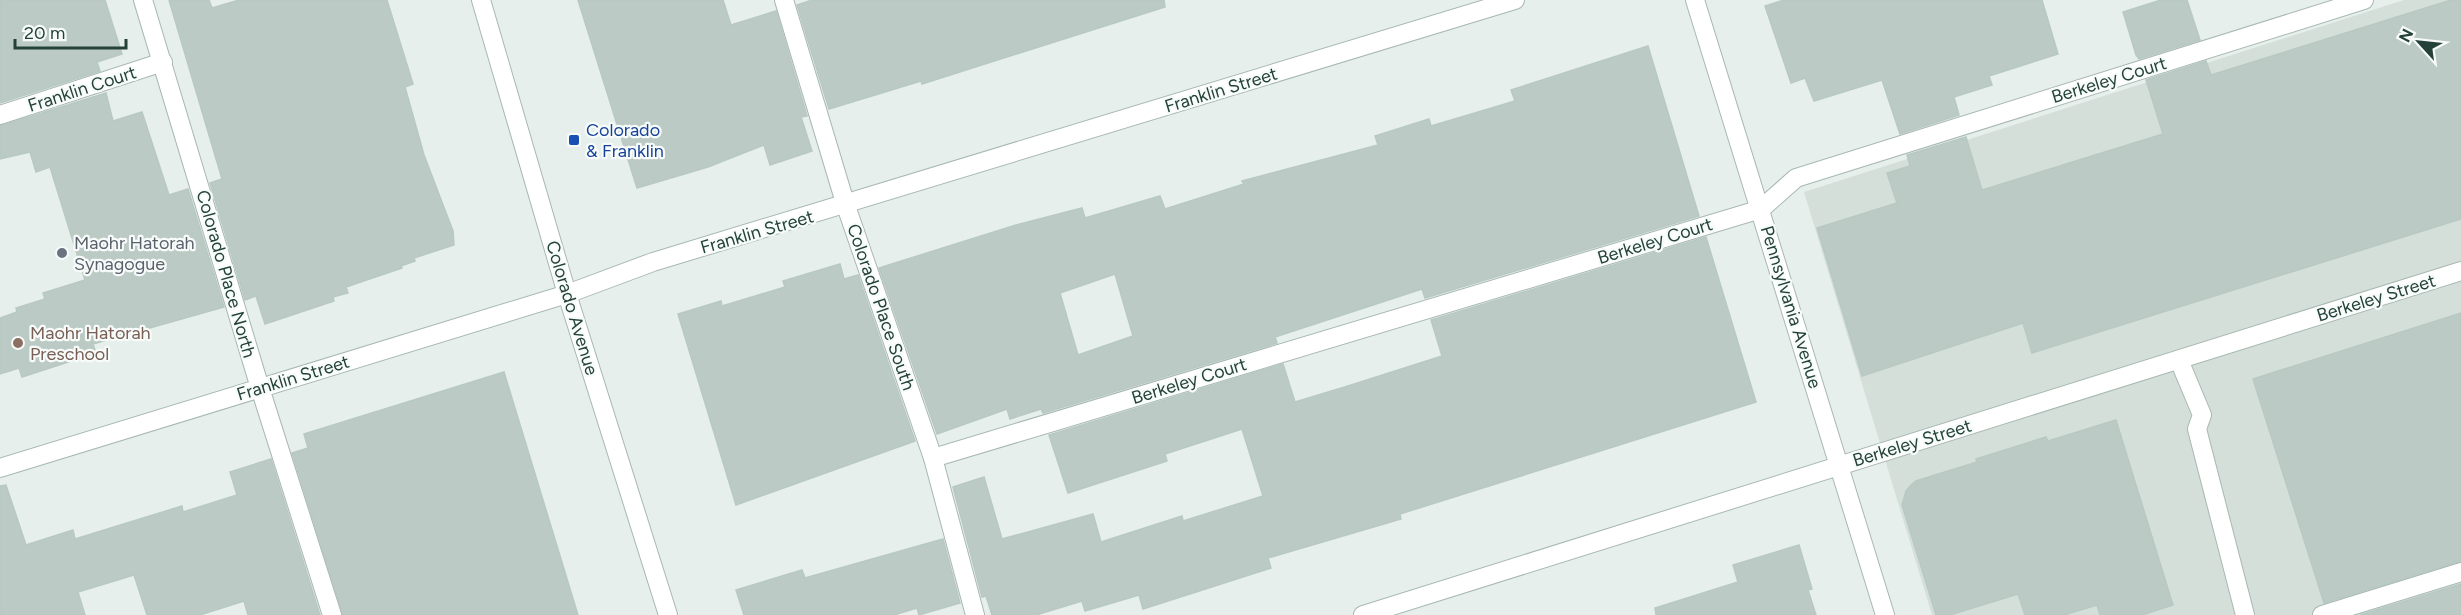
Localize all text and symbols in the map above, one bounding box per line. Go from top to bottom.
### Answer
scale bar [15,12,126,50]
north arrow [2389,12,2449,72]
text: 20 m [24,22,65,44]
text: N [2395,26,2417,45]
street label: Berkeley Court [2049,52,2169,108]
street label: Franklin Court [25,61,139,117]
street label: Franklin Street [1162,62,1280,118]
place label: Colorado & Franklin [586,119,664,162]
marker: Colorado & Franklin [567,133,581,147]
street label: Colorado Place North [192,188,260,360]
street label: Franklin Street [698,205,816,259]
street label: Berkeley Court [1595,213,1715,269]
street label: Colorado Place South [842,221,920,393]
street label: Pennsylvania Avenue [1756,223,1826,391]
place label: Maohr Hatorah Synagogue [74,232,195,275]
street label: Colorado Avenue [541,238,603,378]
marker: Maohr Hatorah Synagogue [55,246,69,260]
street label: Berkeley Street [2314,269,2438,327]
place label: Maohr Hatorah Preschool [30,322,151,365]
marker: Maohr Hatorah Preschool [11,336,25,350]
street label: Franklin Street [234,350,352,406]
street label: Berkeley Court [1129,353,1249,409]
street label: Berkeley Street [1850,414,1974,472]

